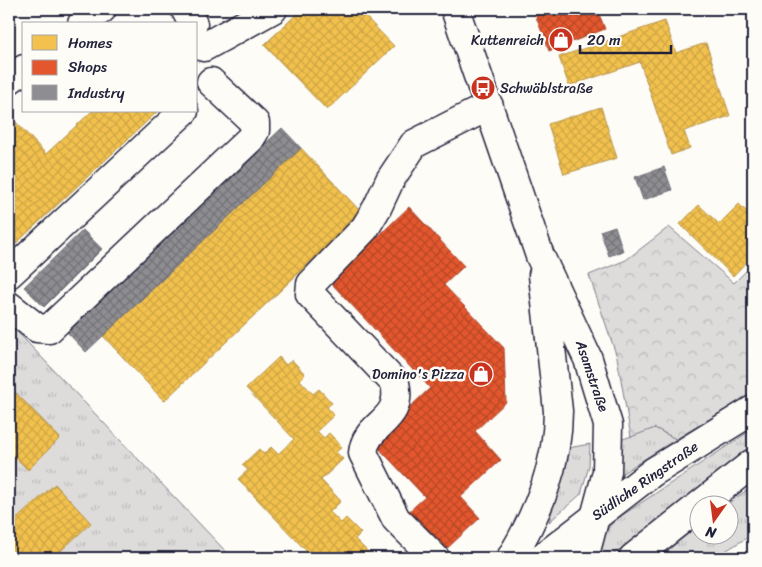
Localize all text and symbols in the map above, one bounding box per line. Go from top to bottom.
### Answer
legend [22,22,198,112]
scale bar [580,22,671,54]
shop icon: Kuttenreich [548,27,574,53]
text: 20 m [587,27,621,53]
place label: Kuttenreich [471,28,544,53]
text: Homes [68,30,112,56]
text: Shops [68,54,108,80]
bus stop icon: Schwäblstraße [470,75,496,101]
place label: Schwäblstraße [500,76,593,101]
text: Industry [67,80,125,106]
street label: Asamstraße [568,336,616,415]
shop icon: Domino's Pizza [468,361,494,387]
place label: Domino's Pizza [372,362,465,387]
street label: Südliche Ringstraße [586,435,704,527]
north arrow [690,494,740,544]
text: N [703,519,720,546]

